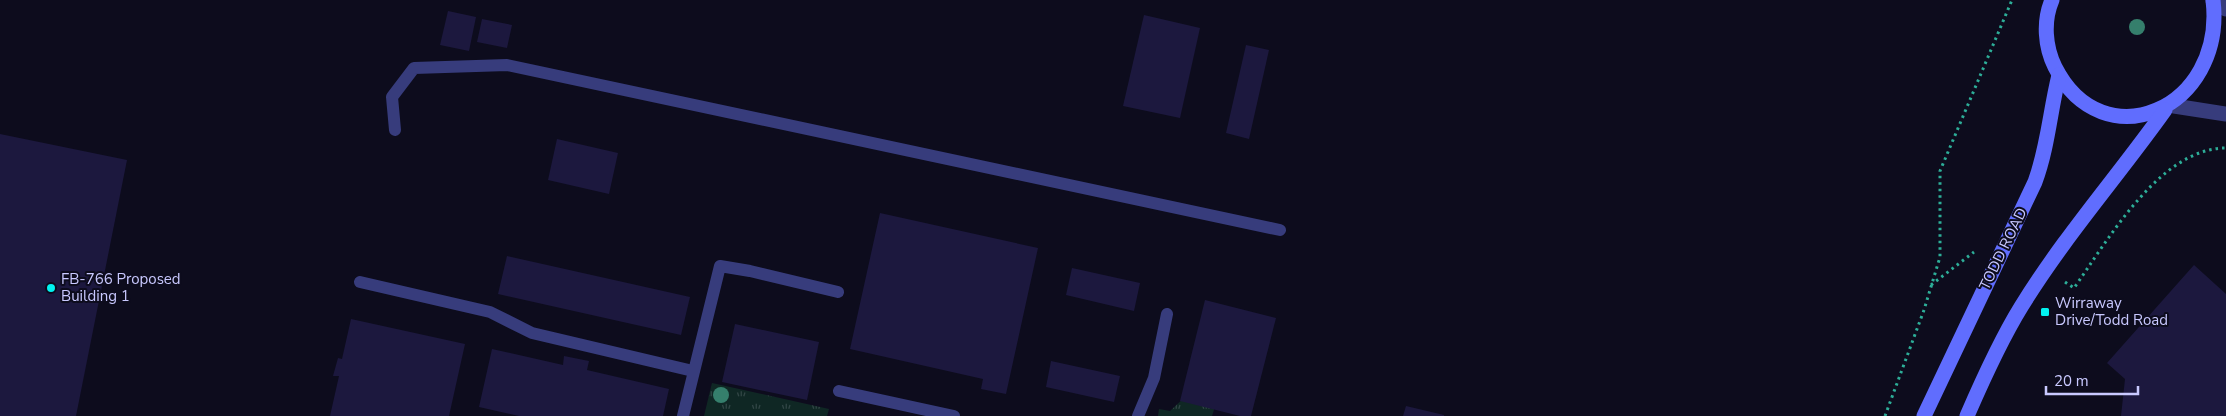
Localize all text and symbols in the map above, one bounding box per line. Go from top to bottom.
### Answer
street label: TODD ROAD [1974,204,2032,294]
place label: FB-766 Proposed Building 1 [61,269,181,306]
marker: FB-766 Proposed Building 1 [45,282,57,294]
place label: Wirraway Drive/Todd Road [2055,293,2168,330]
marker: Wirraway Drive/Todd Road [2039,306,2051,318]
scale bar [2046,364,2138,396]
text: 20 m [2054,371,2089,391]

